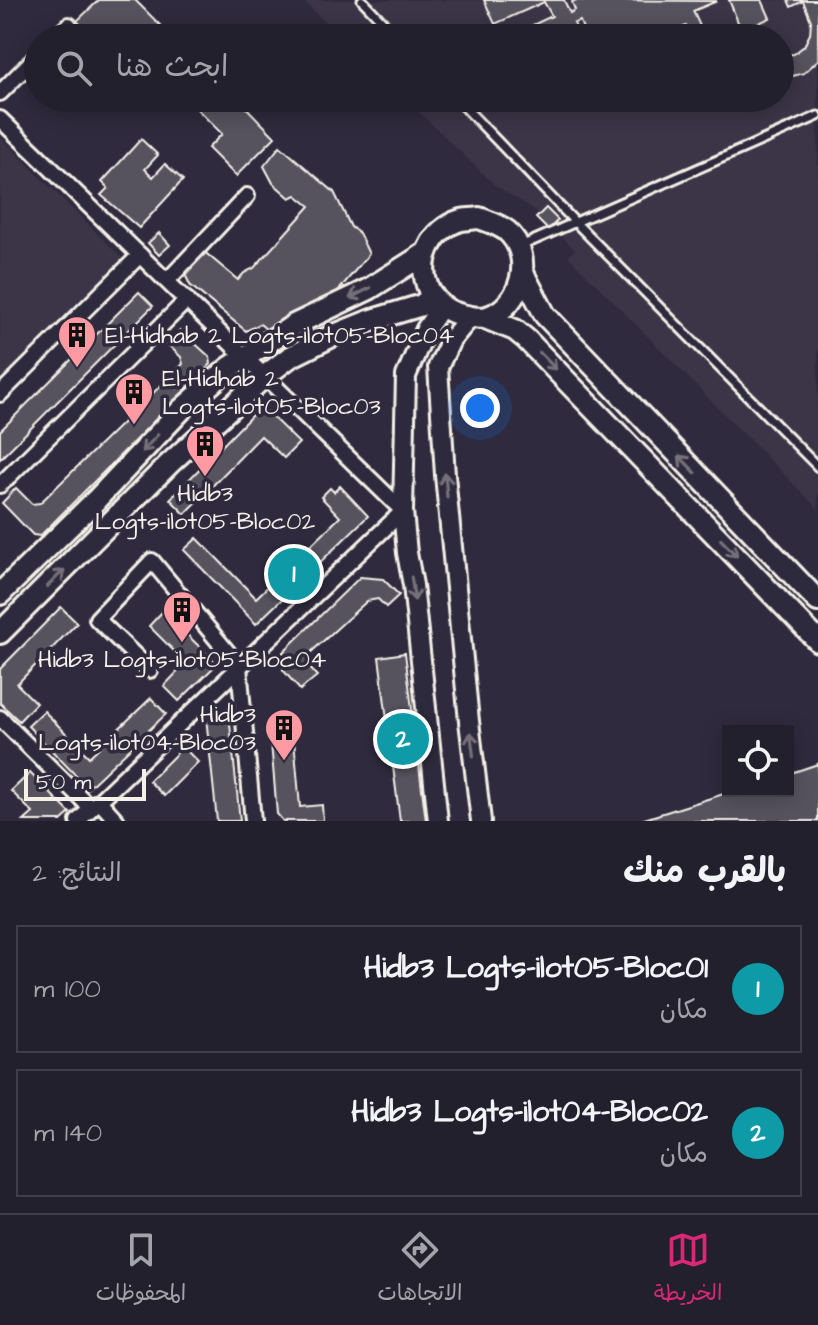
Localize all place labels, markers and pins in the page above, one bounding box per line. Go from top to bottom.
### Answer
building icon: El-Hidhab 2 Logts-ilot05-Bloc04 [56,314,98,369]
place label: El-Hidhab 2 Logts-ilot05-Bloc04 [105,319,454,354]
place label: El-Hidhab 2 Logts-ilot05-Bloc03 [162,362,381,425]
building icon: El-Hidhab 2 Logts-ilot05-Bloc03 [113,371,155,426]
building icon: Hidb3 Logts-ilot05-Bloc02 [184,423,226,478]
place label: Hidb3 Logts-ilot05-Bloc02 [95,477,315,540]
pin: 1 [268,544,320,604]
building icon: Hidb3 Logts-ilot05-Bloc04 [161,589,203,644]
place label: Hidb3 Logts-ilot05-Bloc04 [38,643,326,678]
place label: Hidb3 Logts-ilot04-Bloc03 [38,698,256,761]
building icon: Hidb3 Logts-ilot04-Bloc03 [263,707,305,762]
pin: 2 [377,709,429,769]

